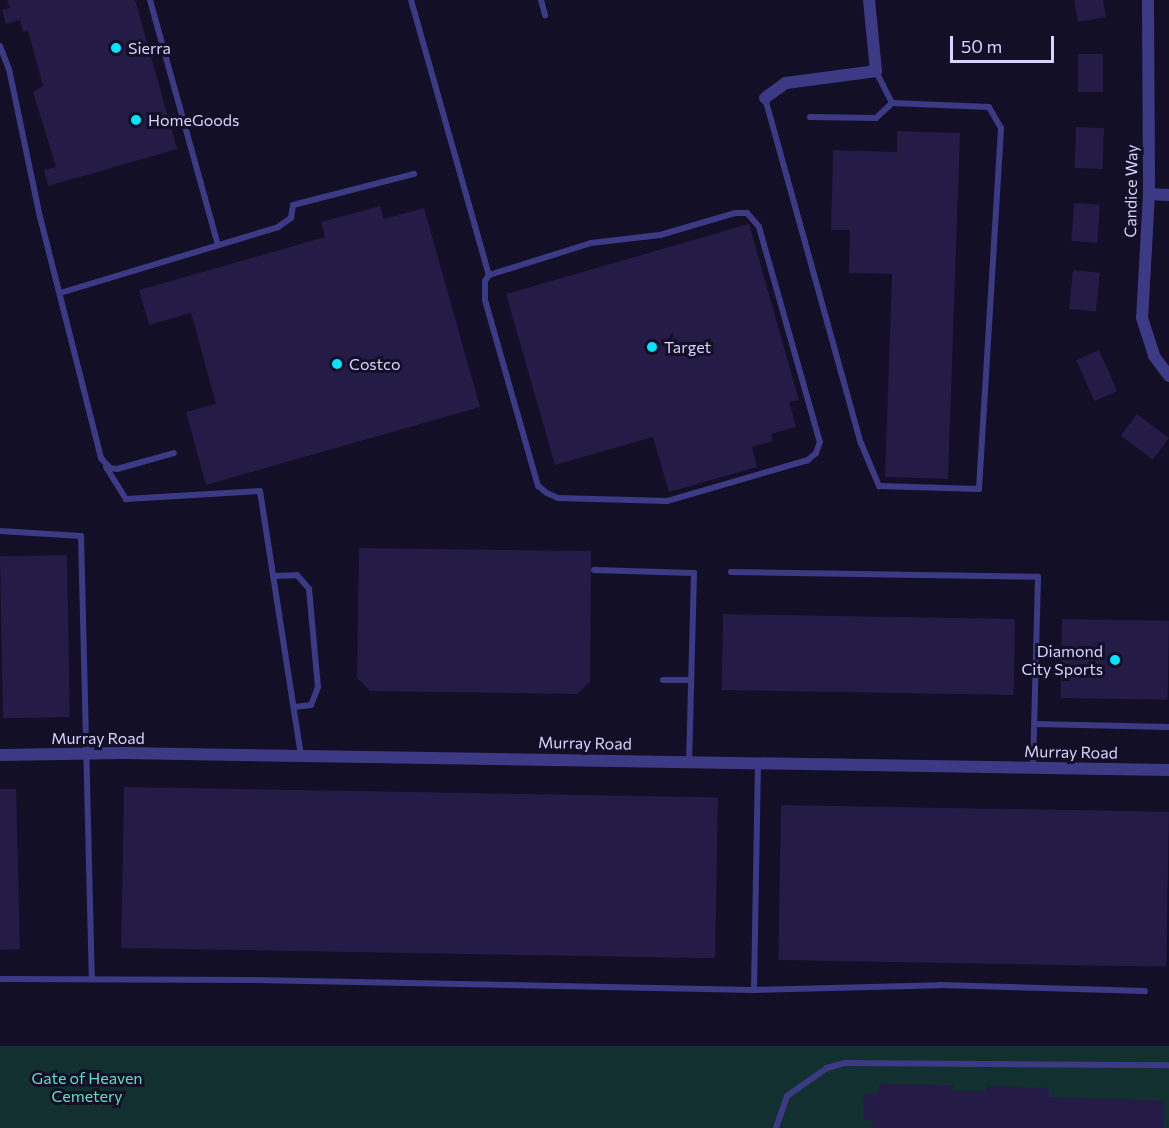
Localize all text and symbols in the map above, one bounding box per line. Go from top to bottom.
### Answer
scale bar [953,24,1056,62]
text: 50 m [961,35,1002,57]
place label: Sierra [128,38,171,58]
marker: Sierra [109,41,123,55]
place label: HomeGoods [148,110,239,130]
marker: HomeGoods [129,113,143,127]
street label: Candice Way [1121,144,1141,238]
place label: Target [664,337,711,357]
marker: Target [645,340,659,354]
place label: Costco [349,354,401,374]
marker: Costco [330,357,344,371]
place label: Diamond City Sports [1021,641,1103,679]
marker: Diamond City Sports [1108,653,1122,667]
street label: Murray Road [51,728,145,748]
street label: Murray Road [538,733,632,753]
street label: Murray Road [1024,742,1118,762]
park label: Gate of Heaven Cemetery [31,1068,143,1106]

